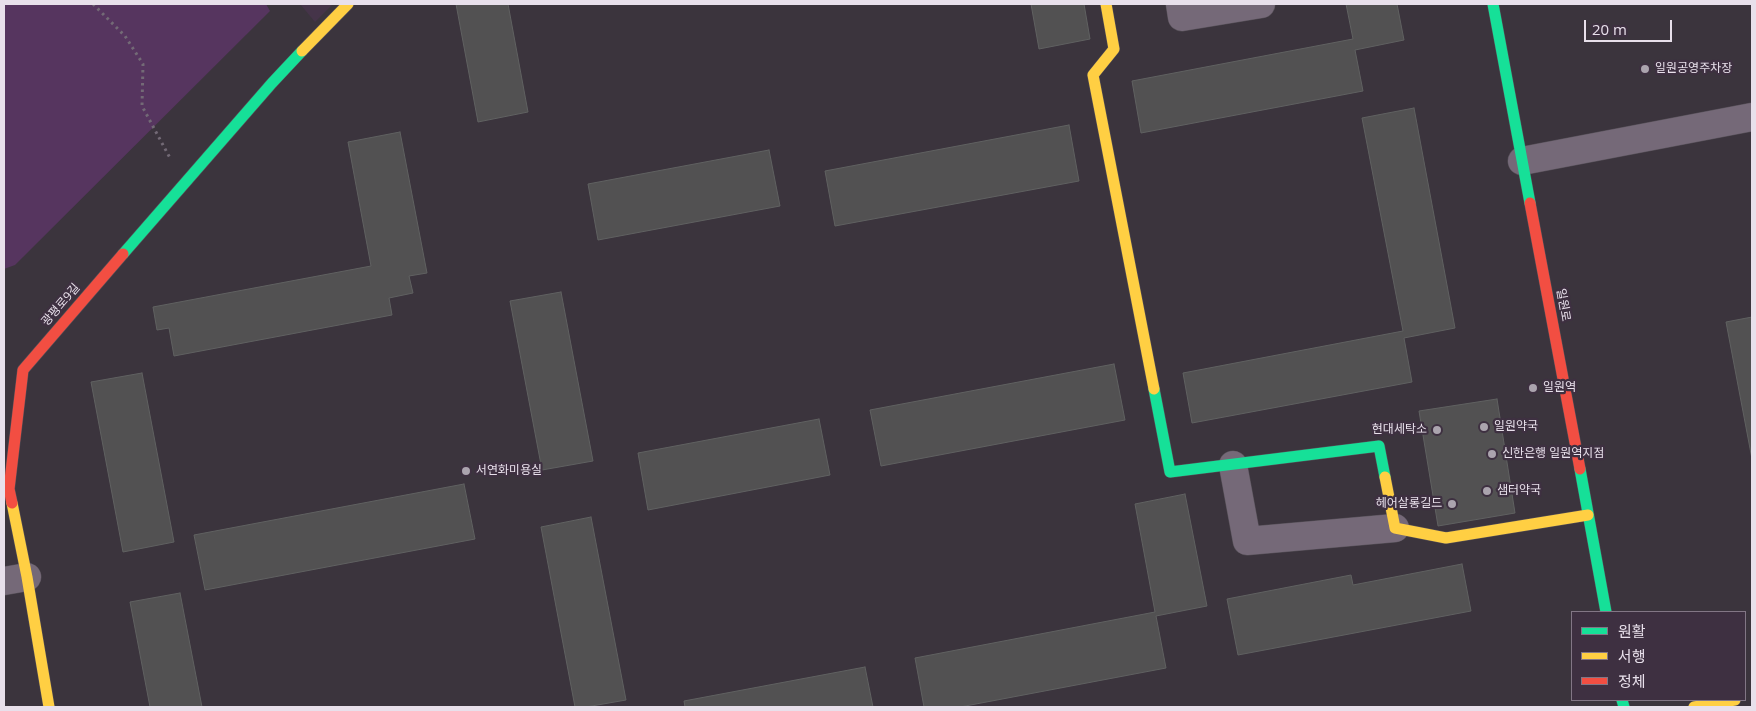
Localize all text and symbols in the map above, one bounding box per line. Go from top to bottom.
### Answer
scale bar [1586,10,1674,42]
text: 20 m [1592,19,1627,39]
place label: 일원공영주차장 [1655,62,1732,76]
marker: 일원공영주차장 [1639,63,1651,75]
street label: 광평로9길 [39,281,83,329]
street label: 일원로 [1553,287,1573,323]
place label: 일원역 [1543,381,1576,395]
marker: 일원역 [1527,382,1539,394]
place label: 일원약국 [1494,420,1538,434]
marker: 일원약국 [1478,421,1490,433]
place label: 현대세탁소 [1372,423,1427,437]
marker: 현대세탁소 [1431,424,1443,436]
place label: 신한은행 일원역지점 [1502,447,1604,461]
marker: 신한은행 일원역지점 [1486,448,1498,460]
place label: 서연화미용실 [476,464,542,478]
marker: 서연화미용실 [460,465,472,477]
place label: 샘터약국 [1497,484,1541,498]
marker: 샘터약국 [1481,485,1493,497]
place label: 헤어살롱길드 [1376,497,1442,511]
marker: 헤어살롱길드 [1446,498,1458,510]
legend [1571,611,1746,701]
text: 원활 [1618,621,1646,641]
text: 서행 [1618,646,1646,666]
text: 정체 [1618,671,1646,691]

